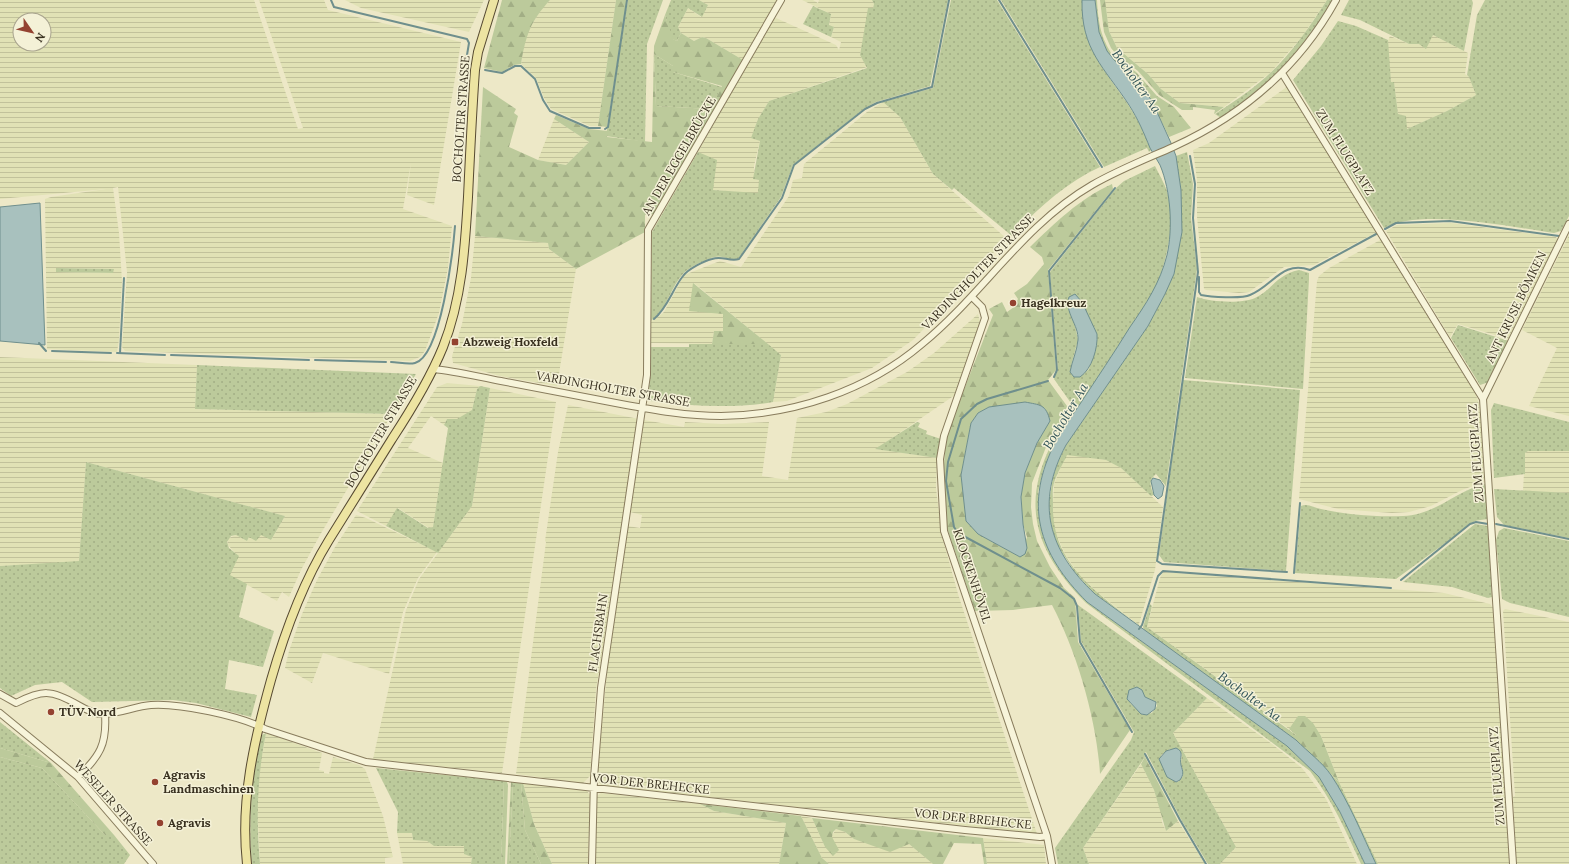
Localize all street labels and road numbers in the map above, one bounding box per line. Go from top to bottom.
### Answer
street label: BOCHOLTER STRASSE [449,55,472,183]
street label: AN DER EGGELBRÜCKE [638,94,719,219]
street label: ZUM FLUGPLATZ [1313,106,1378,197]
street label: VARDINGHOLTER STRASSE [918,211,1037,333]
street label: ANT KRUSE BÖMKEN [1482,249,1549,366]
street label: VARDINGHOLTER STRASSE [534,367,691,409]
street label: BOCHOLTER STRASSE [341,373,420,490]
street label: ZUM FLUGPLATZ [1465,403,1486,503]
street label: KLOCKENHÖVEL [950,527,995,625]
street label: FLACHSBAHN [585,593,610,673]
street label: ZUM FLUGPLATZ [1486,726,1507,826]
street label: WESELER STRASSE [71,757,156,849]
street label: VOR DER BREHECKE [591,770,711,797]
street label: VOR DER BREHECKE [913,805,1033,832]

